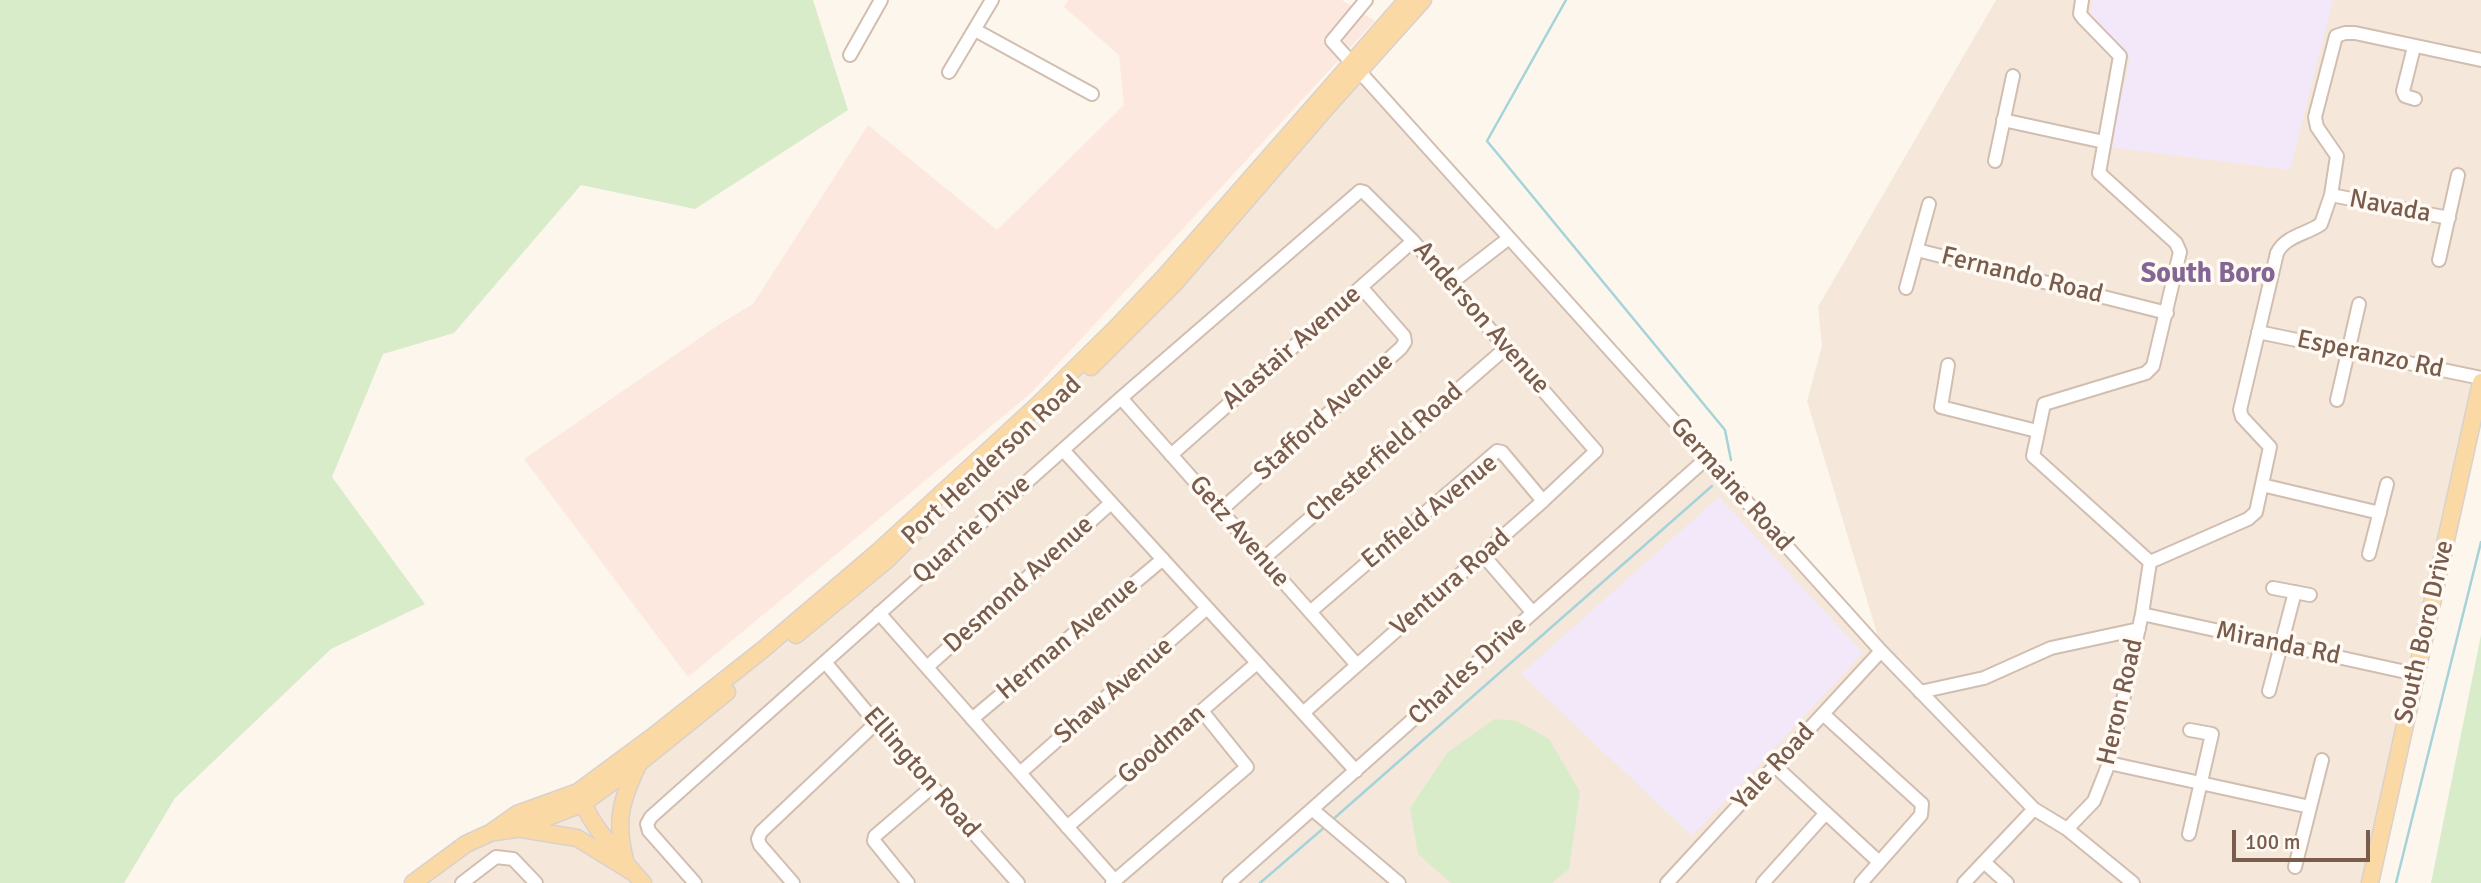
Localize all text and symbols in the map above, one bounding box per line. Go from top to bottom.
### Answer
street label: Navada [2347,184,2433,230]
street label: Anderson Avenue [1406,235,1556,401]
street label: Fernando Road [1938,241,2106,311]
district label: South Boro [2141,258,2275,292]
street label: Alastair Avenue [1216,279,1368,417]
street label: Esperanzo Rd [2294,324,2446,386]
street label: Stafford Avenue [1248,346,1400,488]
street label: Port Henderson Road [896,370,1088,552]
street label: Chesterfield Road [1300,377,1470,529]
street label: Germaine Road [1663,412,1799,558]
street label: Enfield Avenue [1356,448,1504,576]
street label: Quarrie Drive [907,469,1037,591]
street label: Getz Avenue [1182,470,1296,594]
street label: Desmond Avenue [938,510,1100,660]
street label: Ventura Road [1385,523,1517,643]
street label: South Boro Drive [2389,537,2461,727]
street label: Herman Avenue [991,571,1145,707]
street label: Charles Drive [1402,610,1534,732]
street label: Miranda Rd [2213,616,2343,672]
street label: Shaw Avenue [1048,631,1180,751]
street label: Heron Road [2091,636,2151,768]
street label: Goodman [1112,699,1212,791]
street label: Ellington Road [856,701,986,845]
street label: Yale Road [1726,717,1822,817]
scale bar [2236,816,2374,860]
text: 100 m [2245,829,2300,855]

